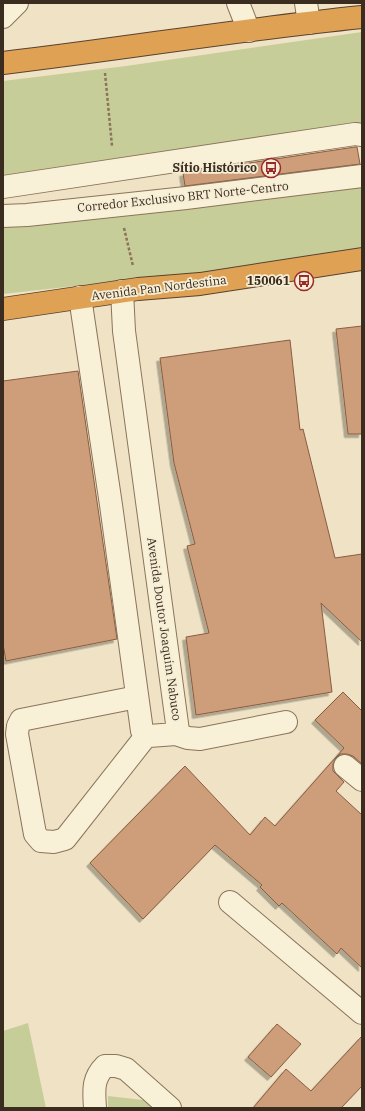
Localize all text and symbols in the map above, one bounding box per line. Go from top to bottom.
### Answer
bus stop icon: Sítio Histórico [260,157,282,179]
place label: Sítio Histórico [173,160,257,175]
street label: Corredor Exclusivo BRT Norte-Centro [77,178,290,215]
bus stop icon: 150061 [293,270,315,292]
street label: Avenida Pan Nordestina [90,272,228,303]
place label: 150061 [247,273,290,288]
street label: Avenida Doutor Joaquim Nabuco [144,536,185,722]

